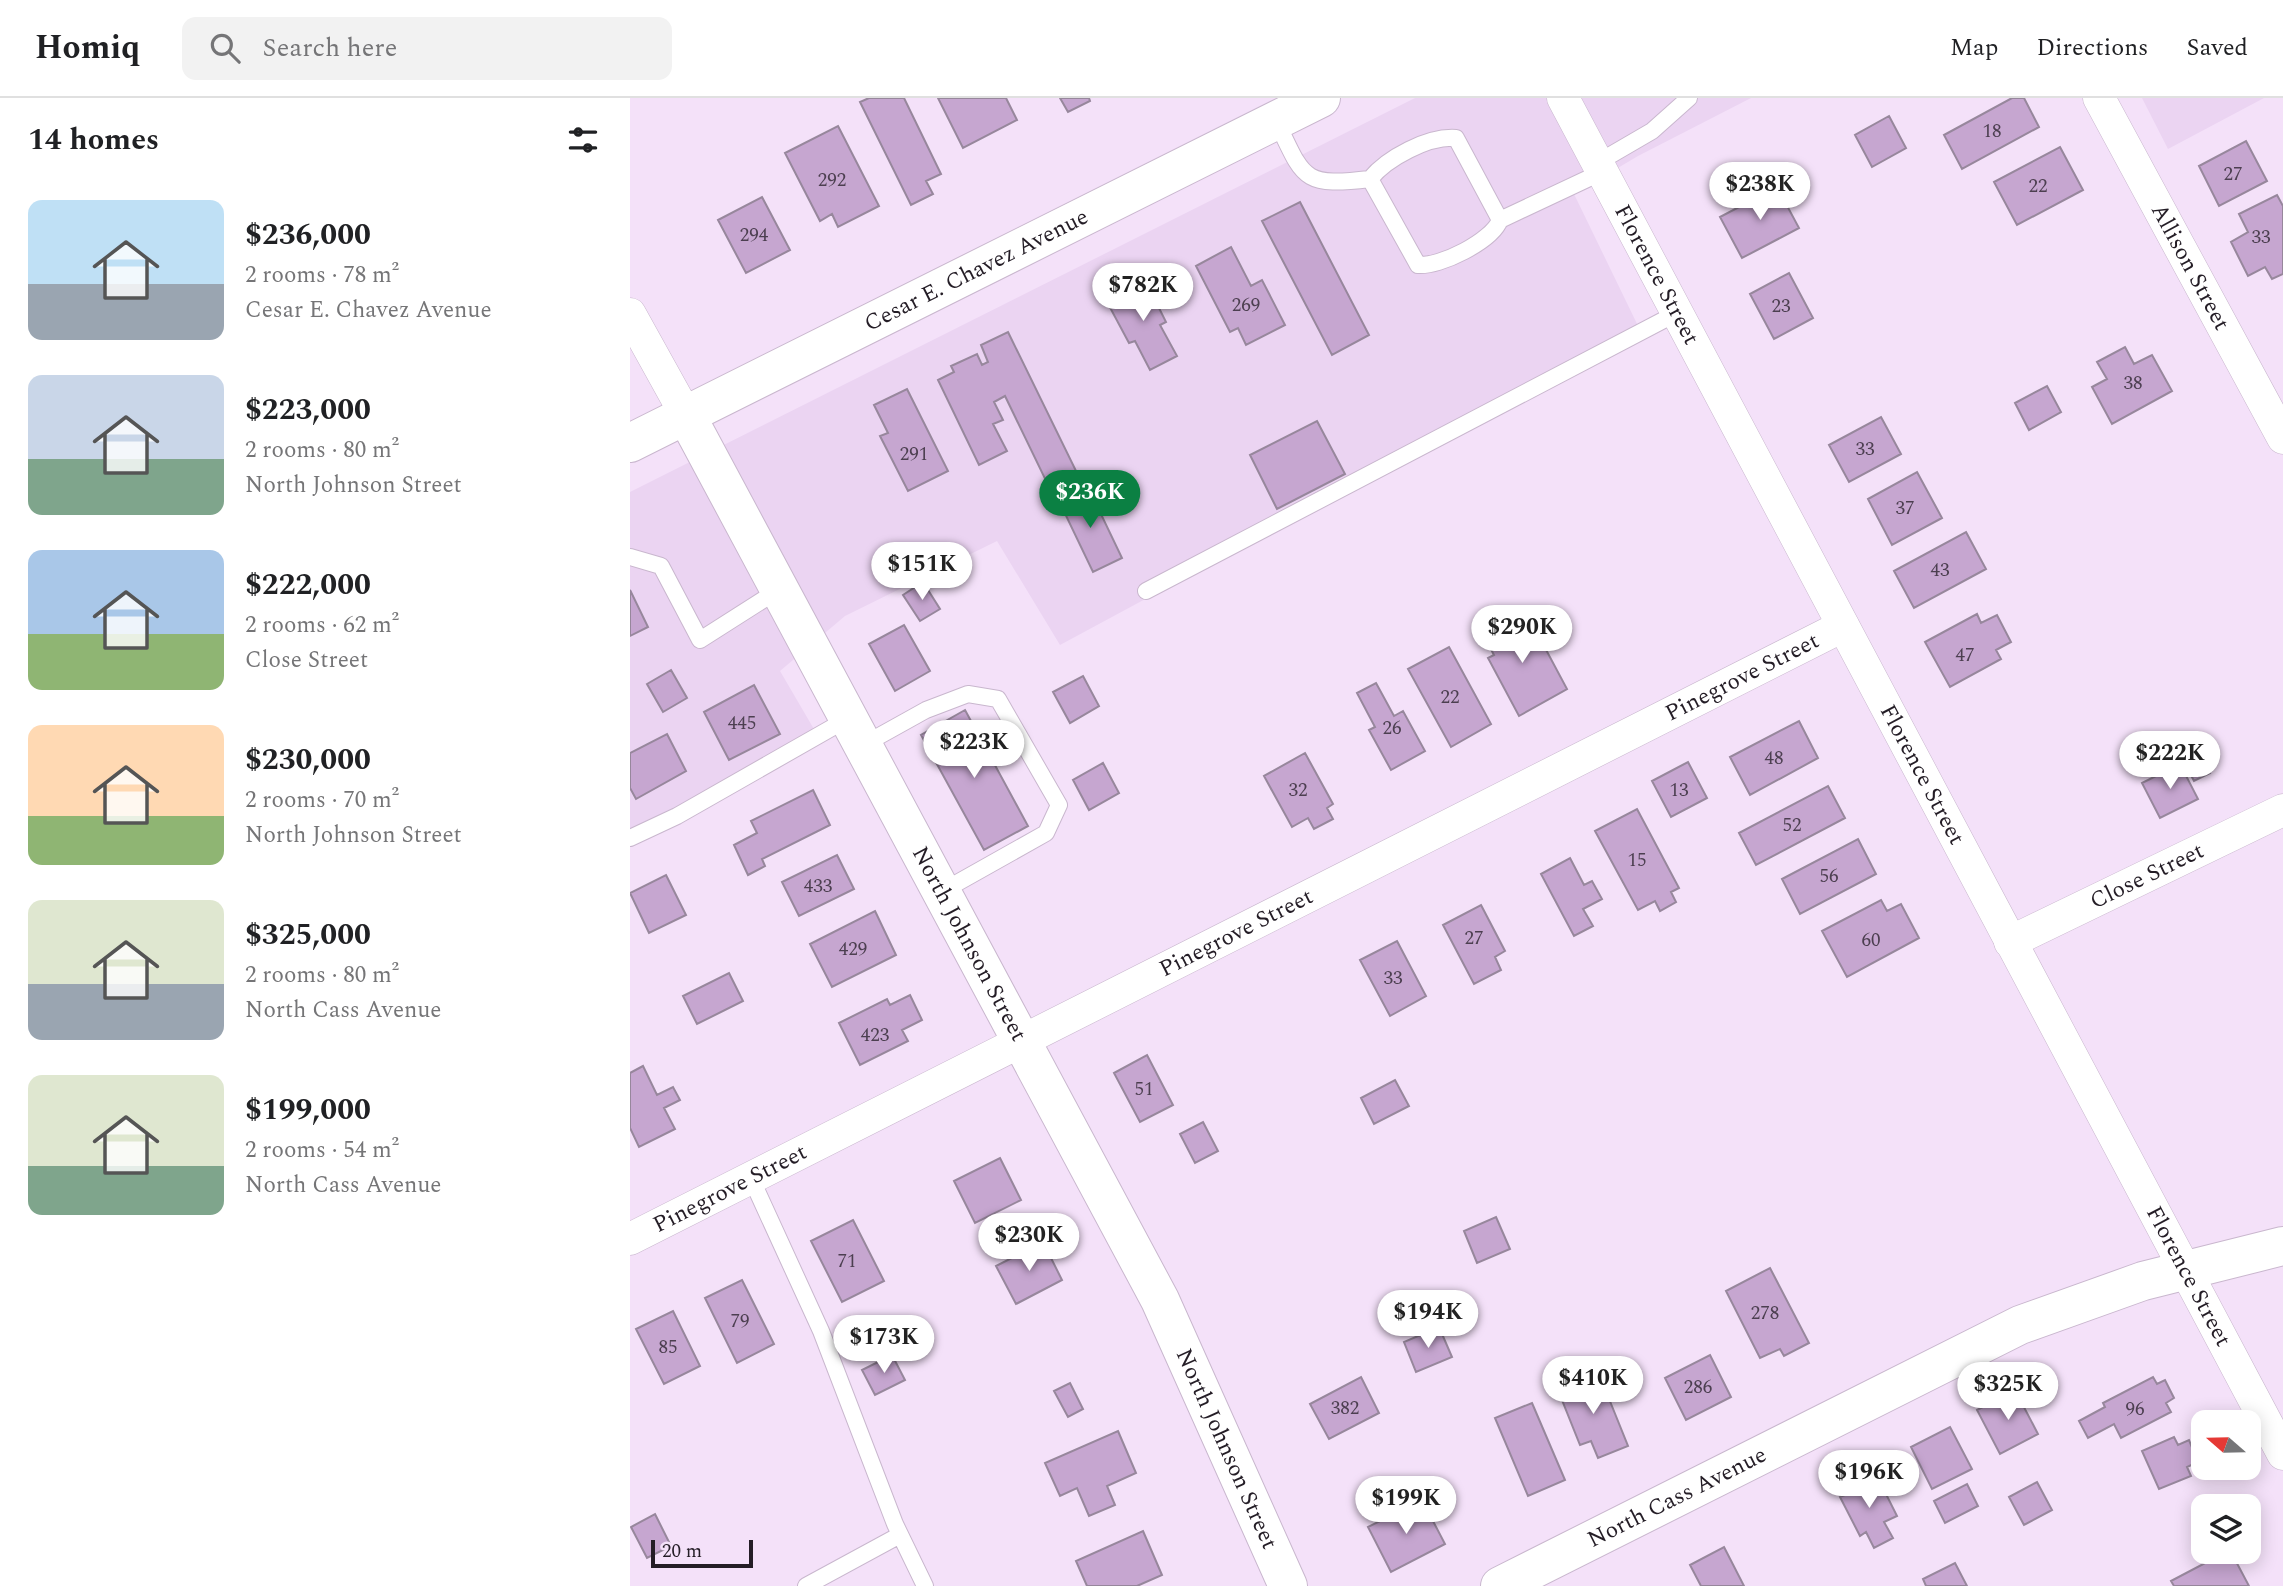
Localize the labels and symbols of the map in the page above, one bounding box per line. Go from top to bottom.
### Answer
house number: 18 [1982,117,2002,146]
house number: 27 [2223,160,2243,189]
pin: $238K [1711,162,1809,222]
house number: 292 [818,166,846,195]
house number: 22 [2028,172,2048,201]
street label: Allison Street [2142,197,2239,337]
street label: Florence Street [1605,198,1709,351]
street label: Cesar E. Chavez Avenue [858,199,1094,341]
house number: 294 [740,221,769,250]
house number: 33 [2251,223,2271,252]
pin: $782K [1094,264,1192,323]
house number: 269 [1232,291,1260,320]
house number: 23 [1771,292,1791,321]
house number: 38 [2123,369,2143,398]
house number: 33 [1855,435,1875,464]
house number: 291 [900,440,928,469]
pin: $236K [1041,470,1139,530]
house number: 37 [1895,494,1915,523]
pin: $151K [873,542,971,602]
house number: 43 [1930,556,1950,585]
pin: $290K [1473,606,1571,665]
street label: Pinegrove Street [1659,623,1825,731]
house number: 47 [1955,641,1975,670]
house number: 22 [1440,683,1460,712]
street label: Florence Street [1870,698,1974,851]
house number: 445 [728,709,756,738]
house number: 26 [1382,714,1402,743]
pin: $223K [925,720,1023,780]
pin: $222K [2121,732,2219,791]
house number: 48 [1764,744,1784,773]
house number: 32 [1288,776,1308,805]
house number: 13 [1669,776,1689,805]
house number: 52 [1782,811,1802,840]
street label: Close Street [2084,833,2210,918]
street label: North Johnson Street [903,840,1036,1048]
house number: 15 [1627,846,1647,875]
house number: 56 [1819,862,1839,891]
house number: 433 [804,872,833,901]
street label: Pinegrove Street [1153,879,1319,986]
house number: 27 [1464,924,1484,953]
house number: 60 [1861,926,1881,955]
house number: 429 [839,935,867,964]
house number: 33 [1383,964,1403,993]
house number: 423 [861,1021,890,1050]
house number: 51 [1134,1075,1154,1104]
street label: Pinegrove Street [647,1135,813,1242]
street label: Florence Street [2137,1200,2240,1353]
pin: $230K [980,1214,1078,1273]
house number: 71 [837,1247,857,1276]
pin: $194K [1379,1290,1477,1350]
house number: 278 [1751,1299,1779,1328]
house number: 79 [730,1307,750,1336]
pin: $173K [835,1316,933,1375]
house number: 85 [658,1333,678,1362]
street label: North Johnson Street [1166,1343,1287,1555]
pin: $410K [1544,1356,1642,1416]
pin: $325K [1959,1362,2057,1422]
house number: 286 [1684,1373,1712,1402]
house number: 382 [1331,1394,1359,1423]
house number: 96 [2125,1395,2145,1424]
north arrow [2191,1410,2261,1480]
street label: North Cass Avenue [1581,1437,1773,1557]
pin: $196K [1820,1450,1918,1510]
pin: $199K [1357,1476,1455,1536]
scale bar [651,1537,752,1569]

